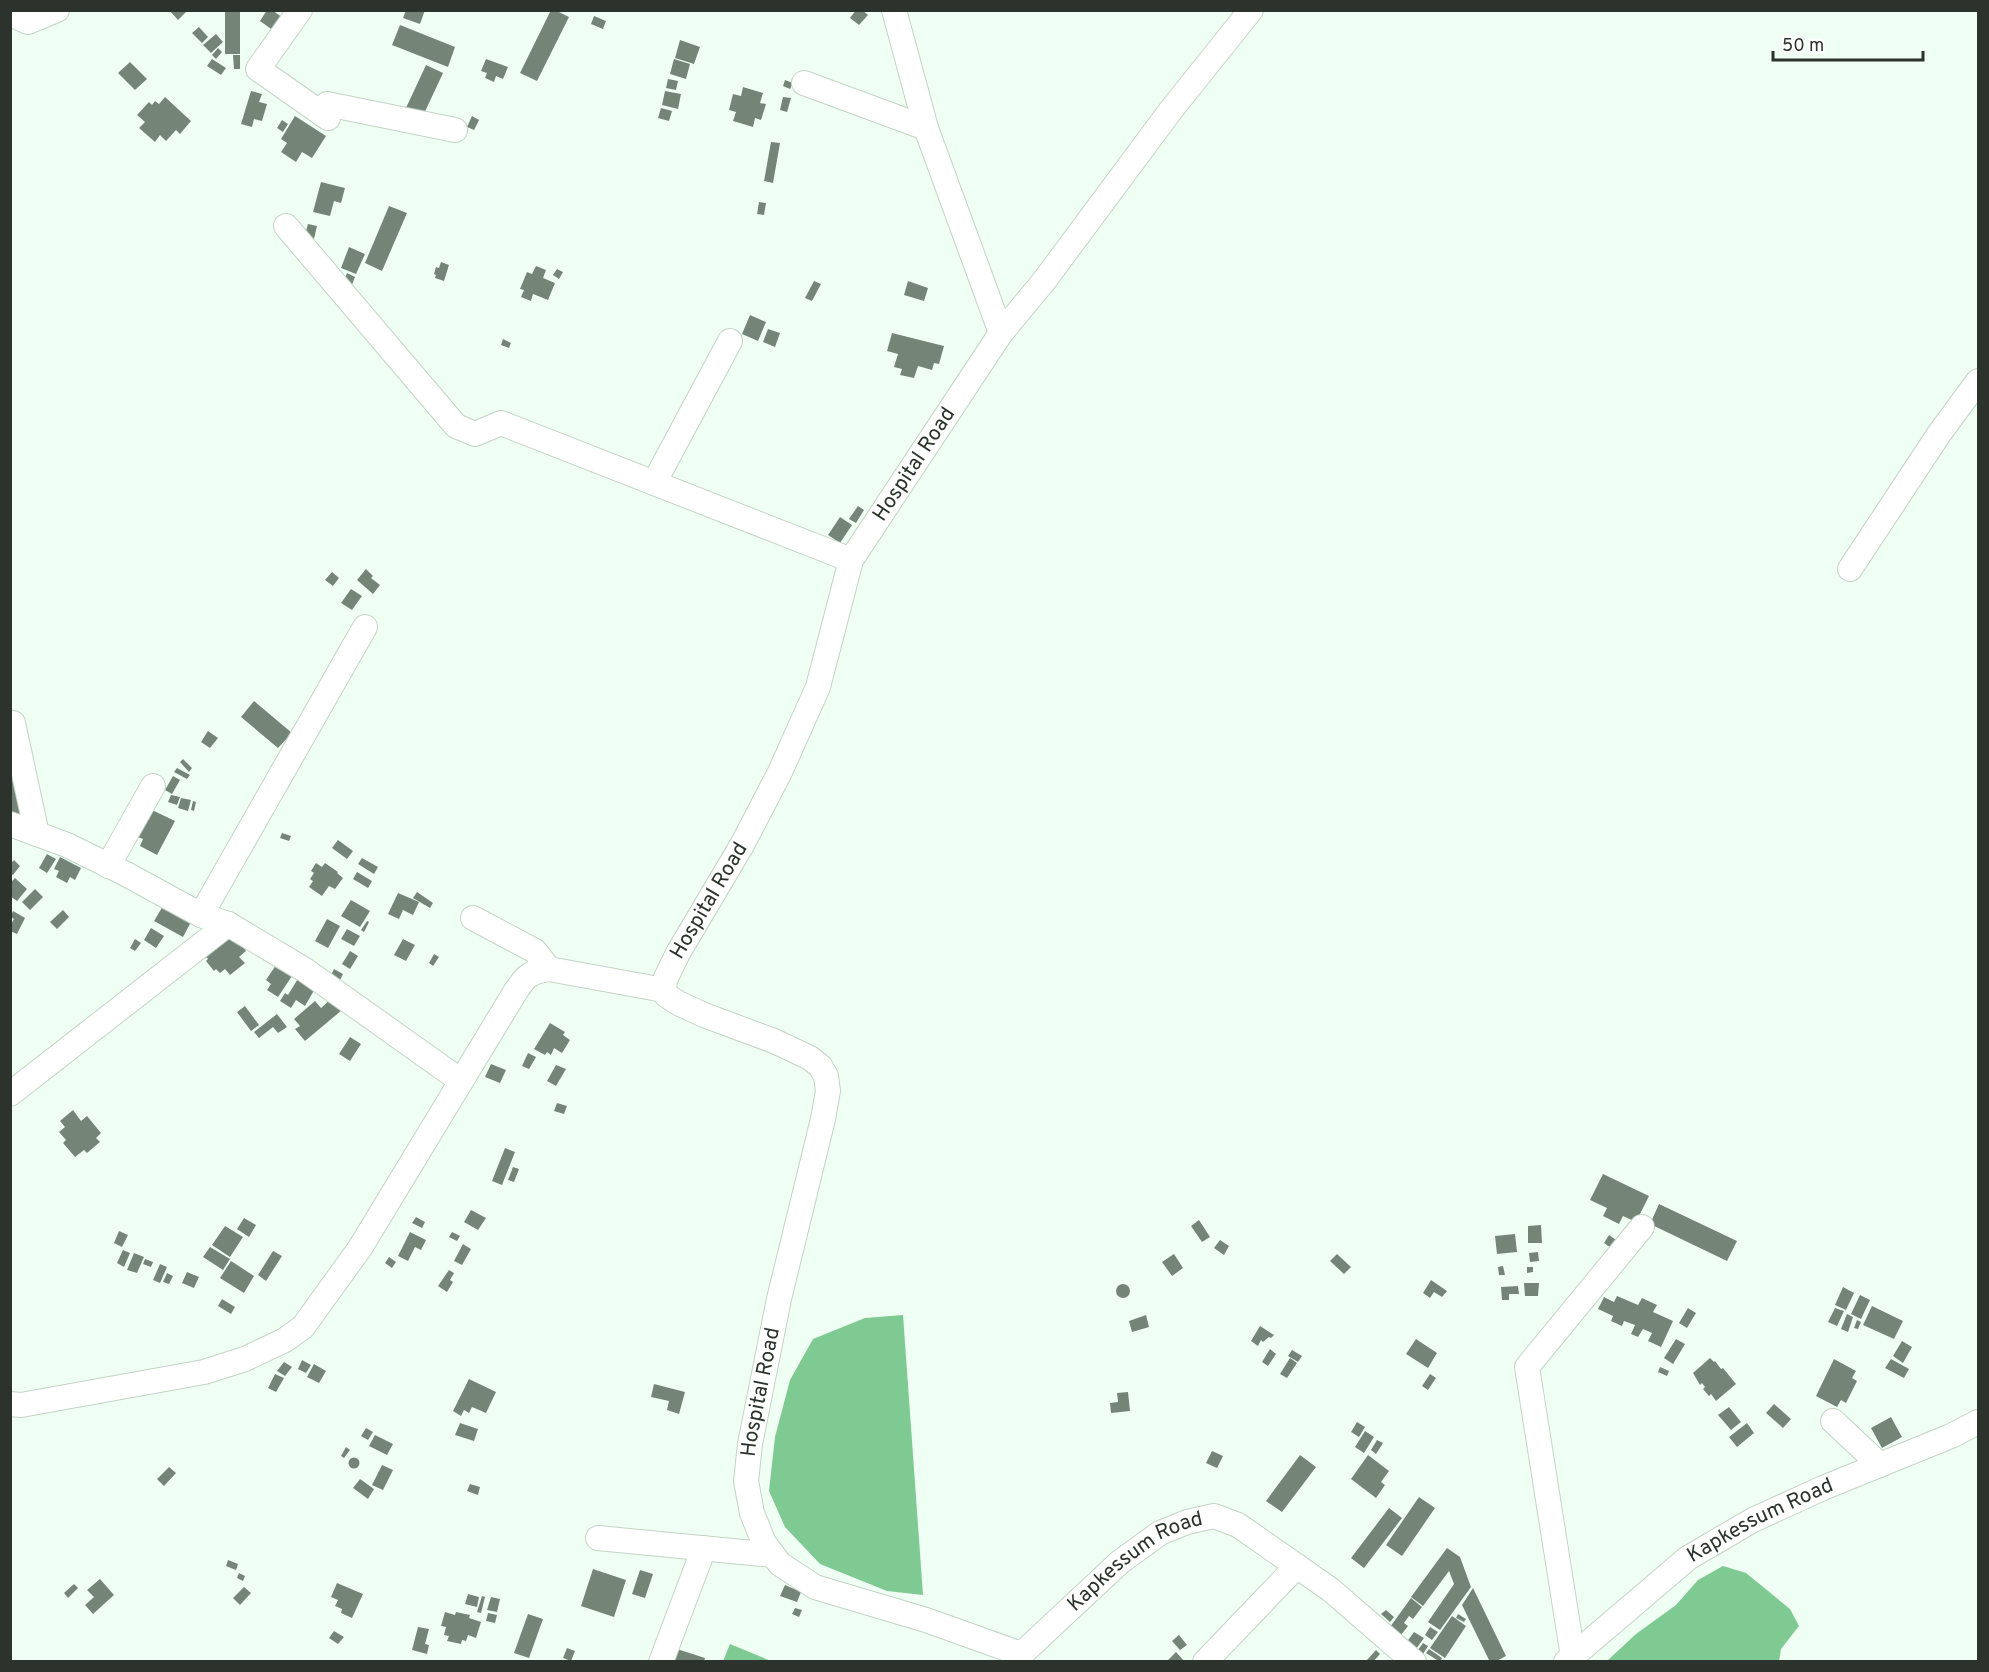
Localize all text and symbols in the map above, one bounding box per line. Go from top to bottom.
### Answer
scale bar [1773,24,1923,62]
text: 50 m [1782,35,1824,58]
street label: Hospital Road [867,402,962,527]
street label: Hospital Road [664,837,754,964]
street label: Hospital Road [735,1325,786,1458]
street label: Kapkessum Road [1682,1472,1837,1569]
street label: Kapkessum Road [1062,1505,1205,1618]

